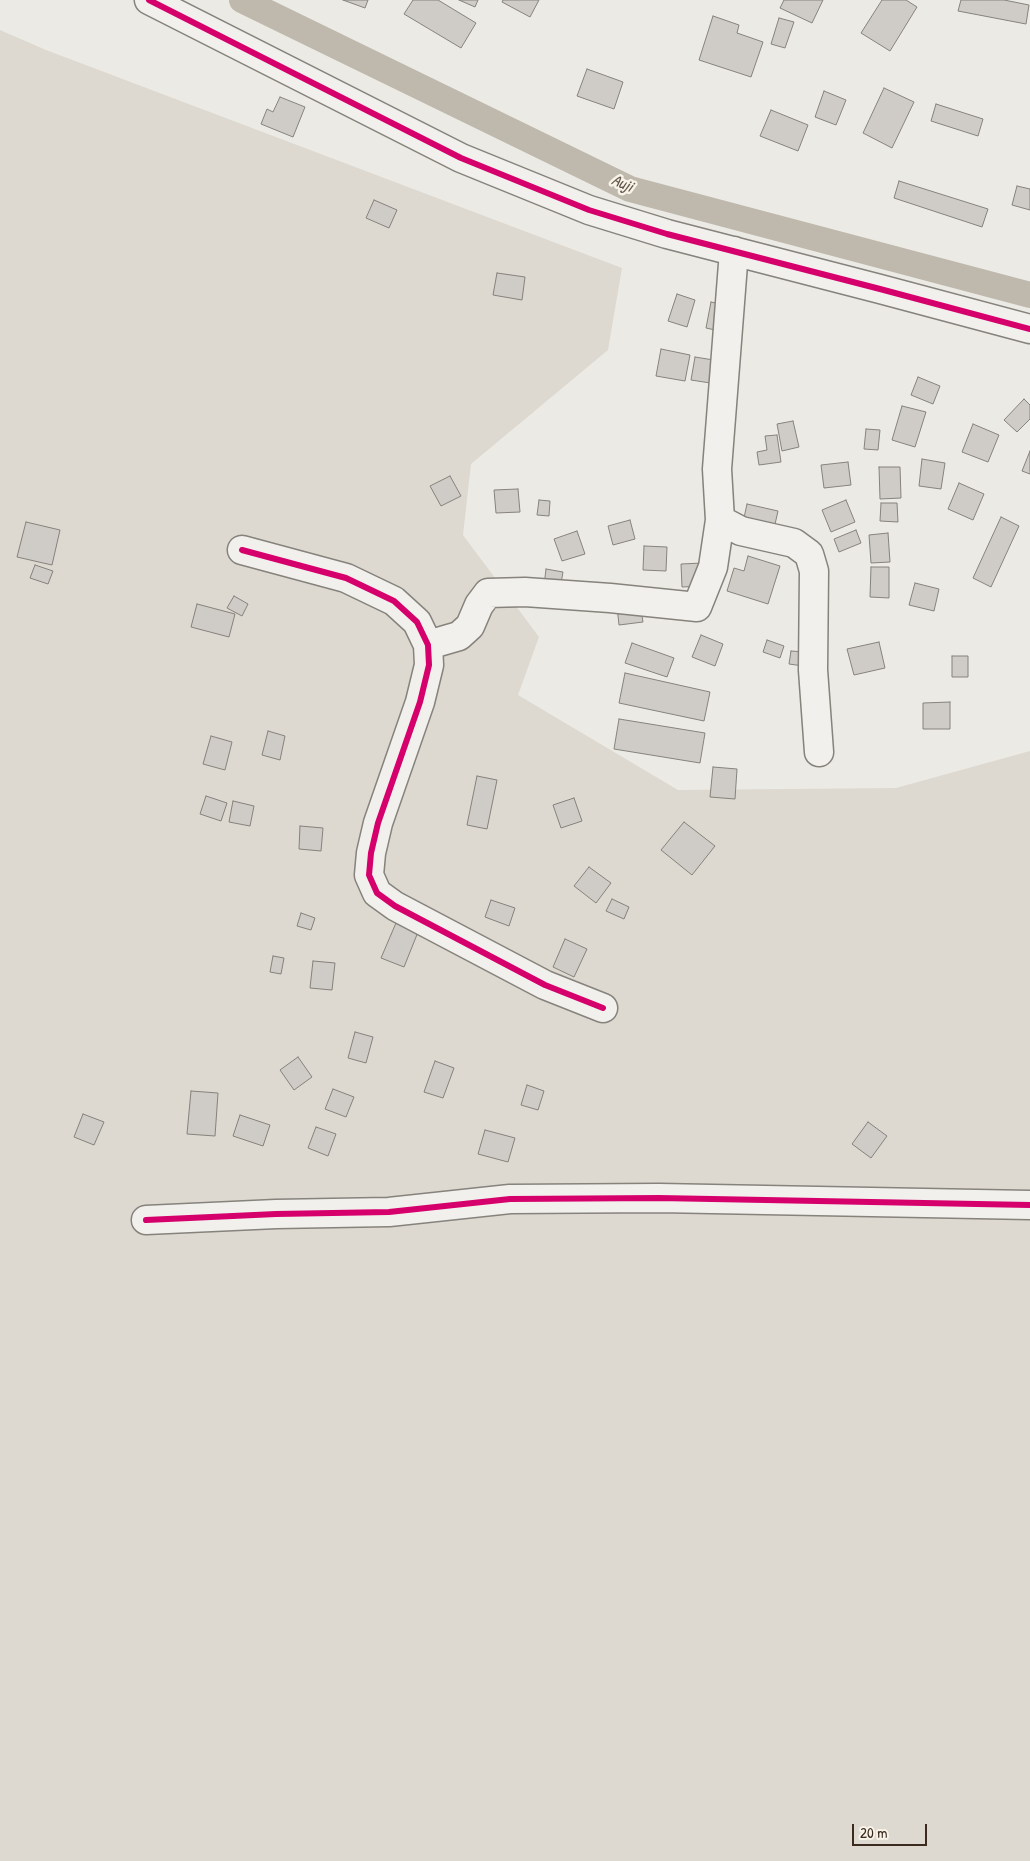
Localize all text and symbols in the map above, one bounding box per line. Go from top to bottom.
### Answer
water label: Auji [608,171,636,197]
scale bar [855,1814,930,1846]
text: 20 m [860,1822,887,1843]

